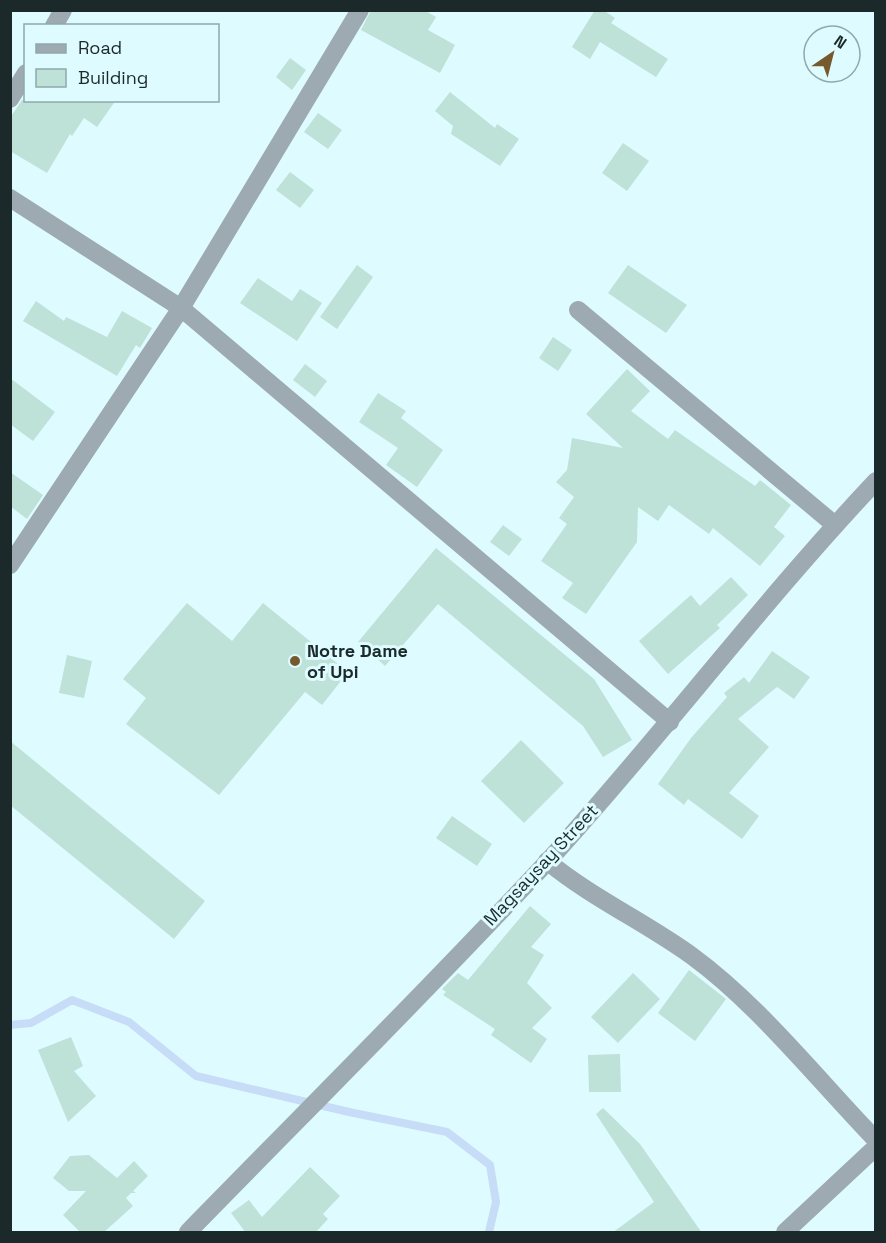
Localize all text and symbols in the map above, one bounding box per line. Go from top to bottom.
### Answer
legend [24,24,219,102]
north arrow [802,24,862,84]
text: N [830,30,851,54]
text: Road [78,36,122,59]
text: Building [78,66,148,89]
place label: Notre Dame of Upi [307,639,408,683]
marker: Notre Dame of Upi [288,654,302,668]
street label: Magsaysay Street [478,799,603,930]

